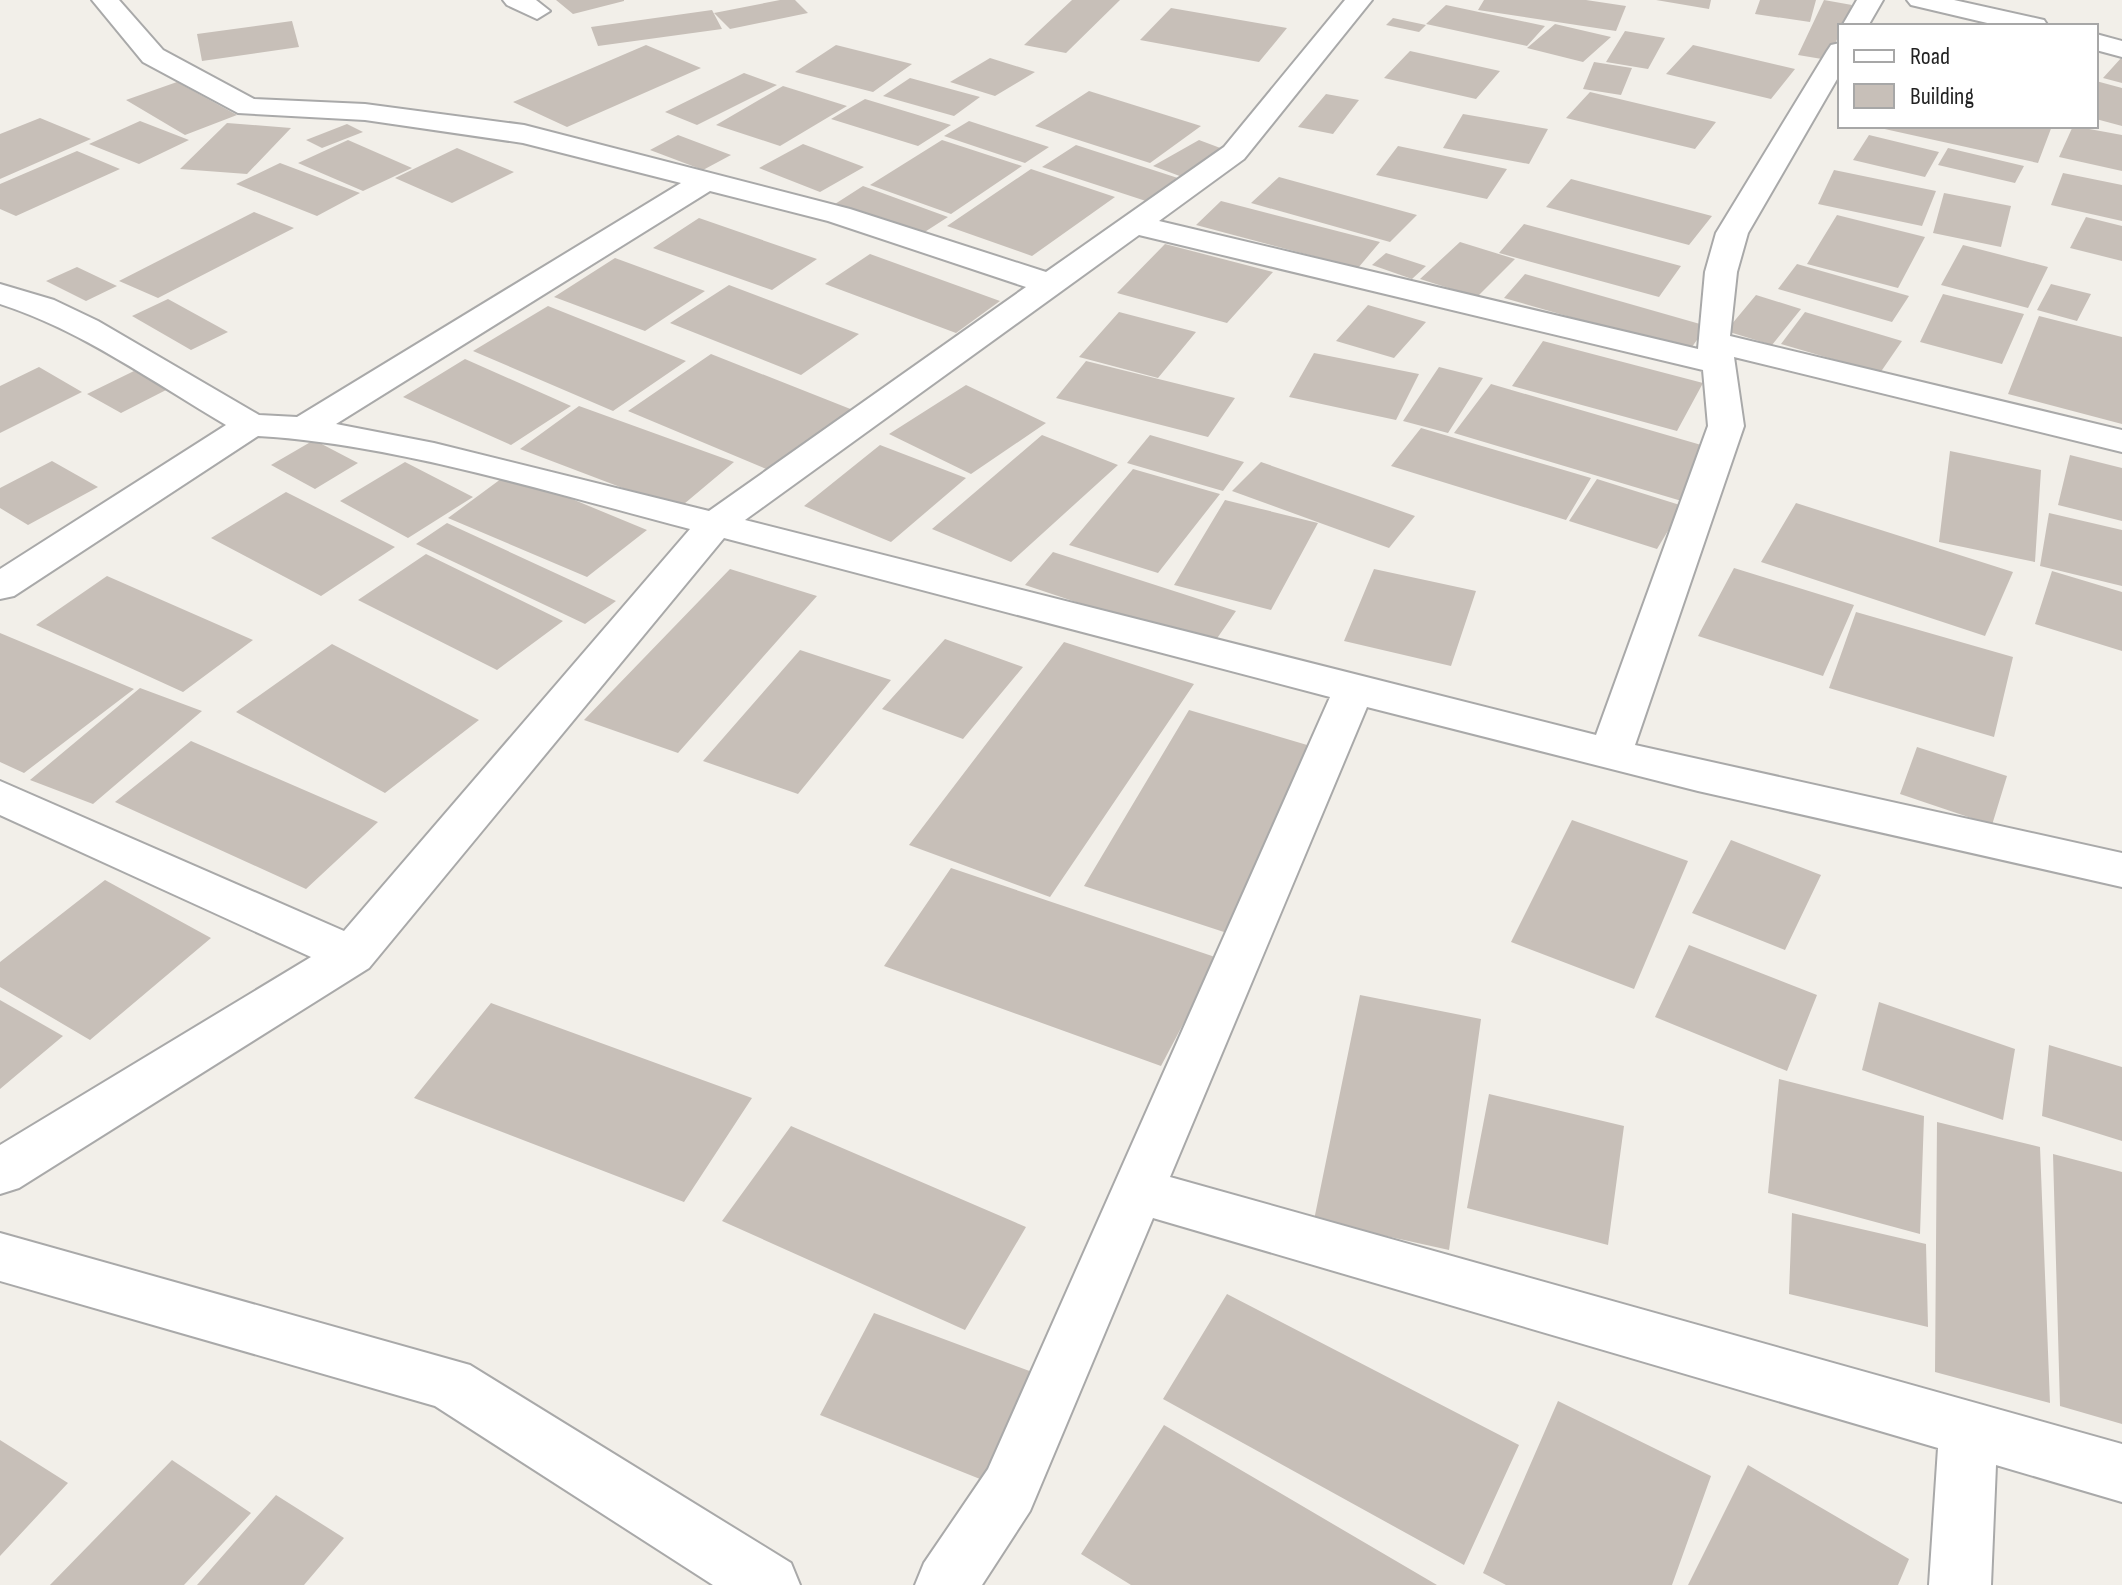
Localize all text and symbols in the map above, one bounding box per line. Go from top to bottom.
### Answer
legend [1838,24,2098,128]
text: Road [1910,42,1950,71]
text: Building [1910,82,1974,111]

